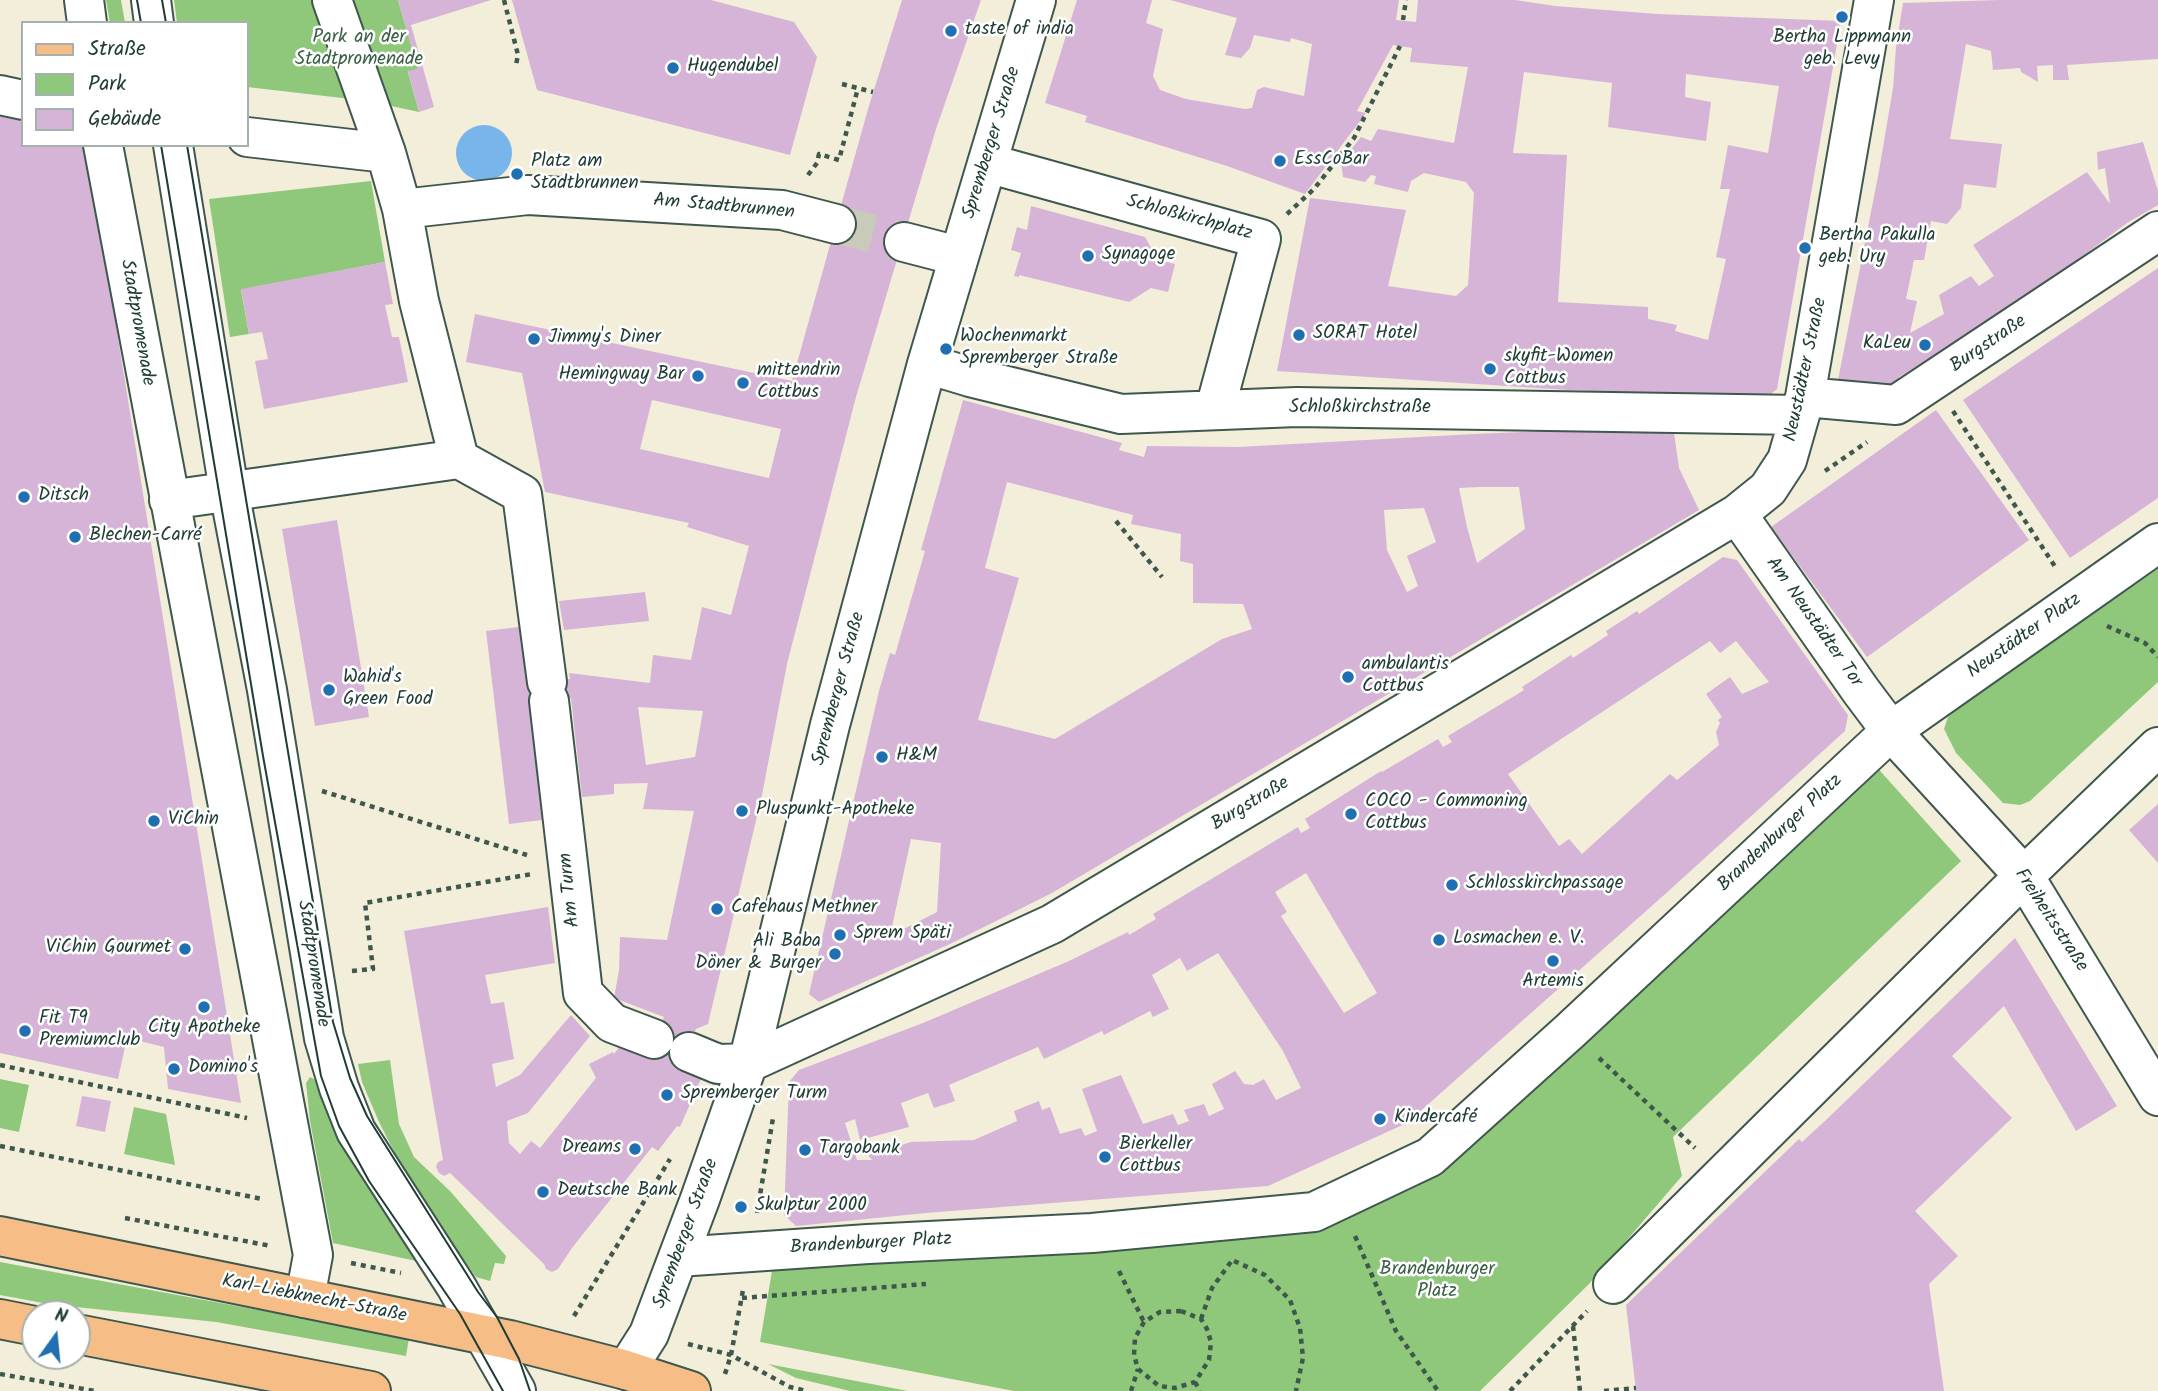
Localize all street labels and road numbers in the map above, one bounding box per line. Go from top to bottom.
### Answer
street label: Spremberger Straße [959,64,1027,222]
street label: Am Stadtbrunnen [652,190,796,226]
street label: Schloßkirchplatz [1123,191,1255,247]
street label: Stadtpromenade [114,258,158,388]
street label: Neustädter Straße [1781,296,1833,444]
street label: Burgstraße [1947,311,2031,379]
street label: Schloßkirchstraße [1289,398,1431,420]
street label: Am Neustädter Tor [1760,554,1866,692]
street label: Neustädter Platz [1964,589,2086,685]
street label: Spremberger Straße [809,610,871,768]
street label: Brandenburger Platz [1714,770,1848,898]
street label: Burgstraße [1208,773,1294,837]
street label: Am Turm [556,852,586,928]
street label: Freiheitsstraße [2008,865,2092,977]
street label: Stadtpromenade [291,899,333,1029]
street label: Spremberger Straße [649,1156,725,1312]
street label: Brandenburger Platz [789,1229,953,1261]
street label: Karl-Liebknecht-Straße [220,1271,408,1329]

